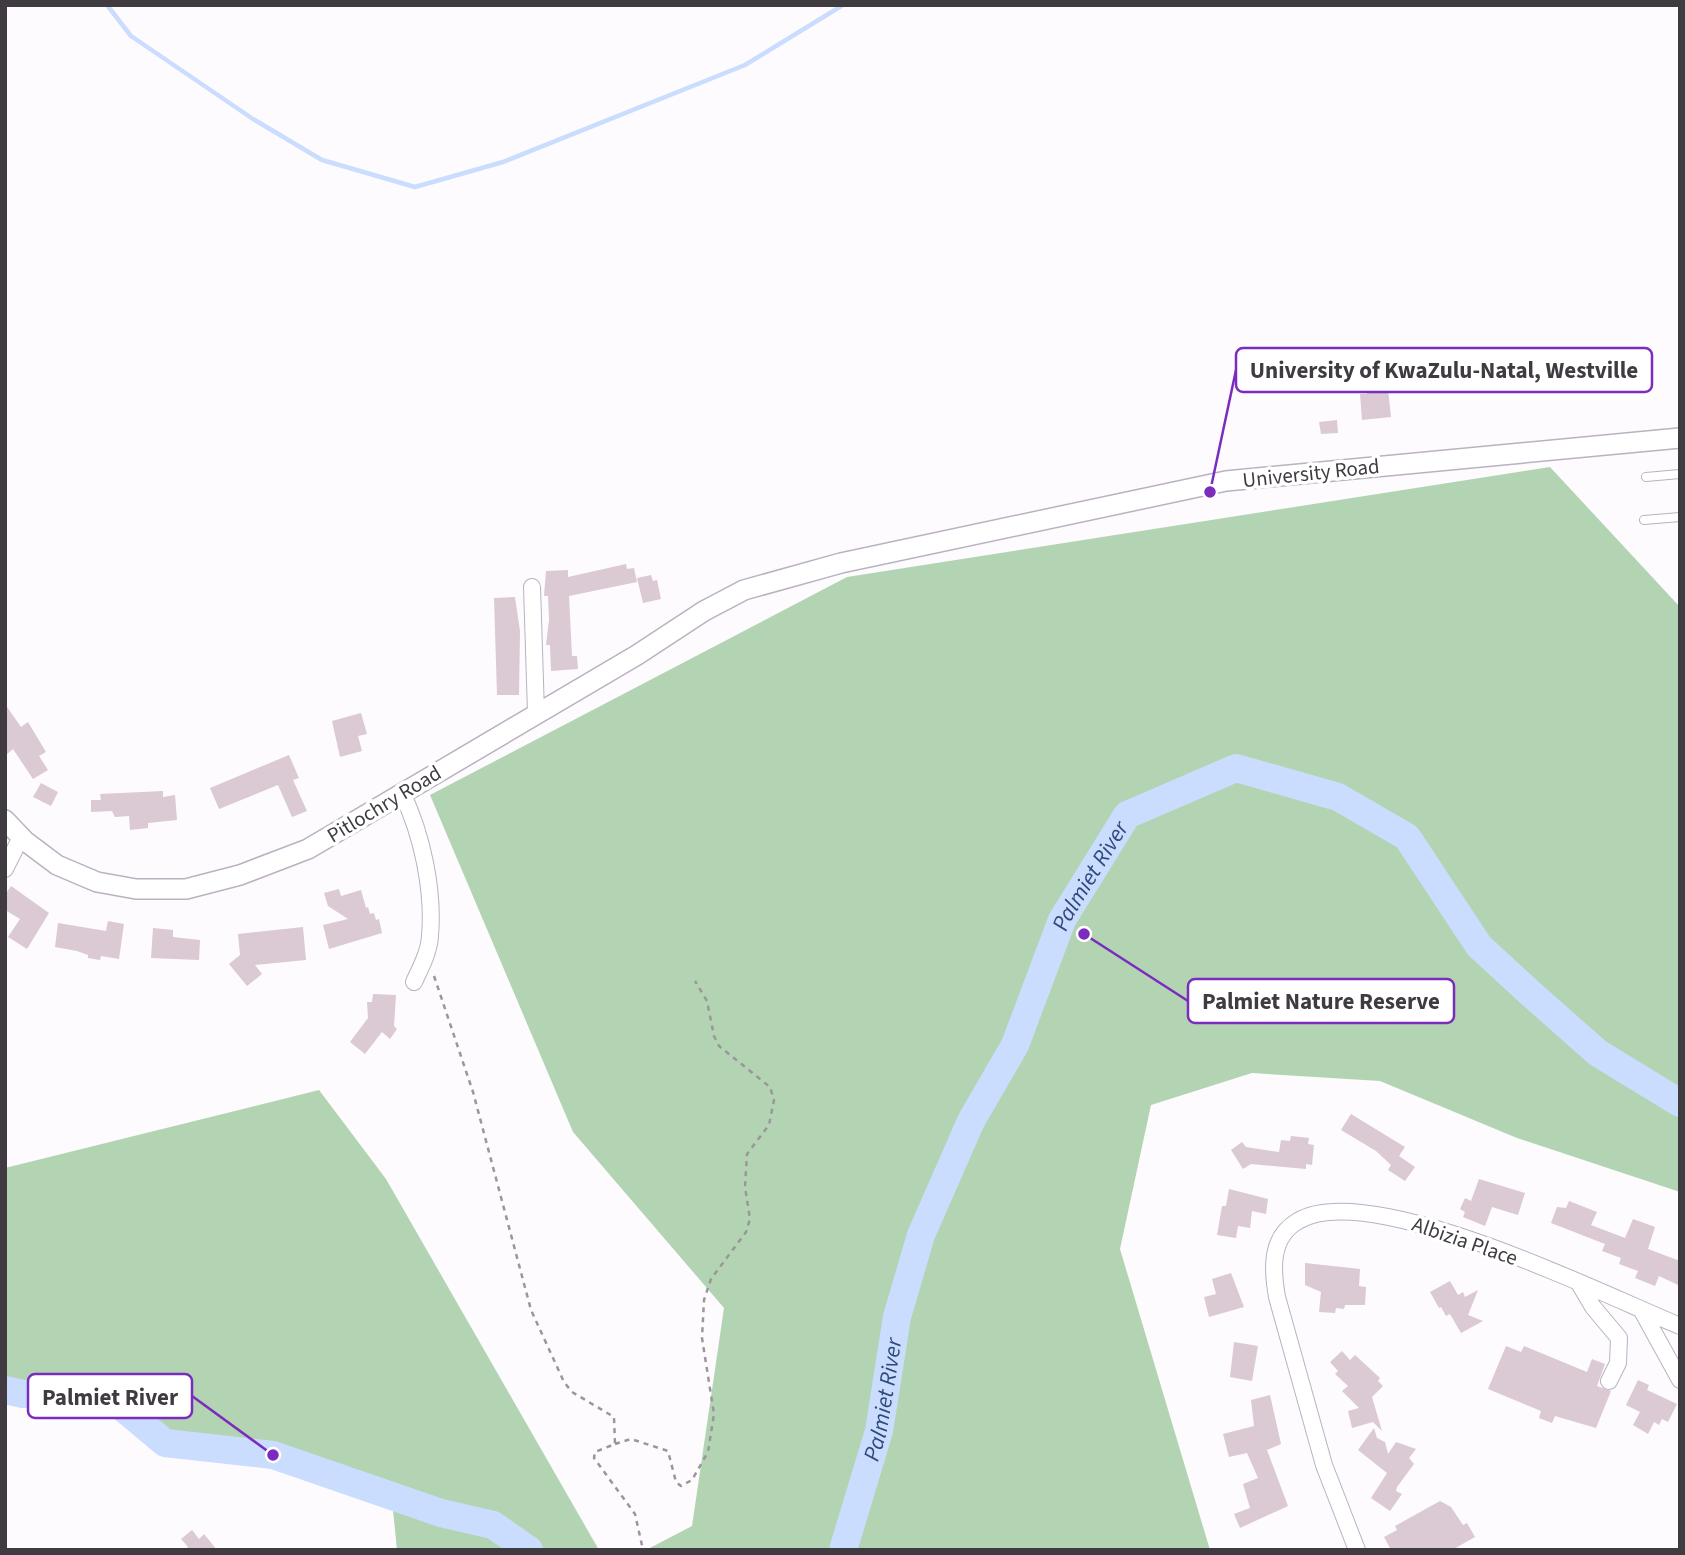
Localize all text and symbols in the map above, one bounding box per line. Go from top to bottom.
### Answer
callout: University of KwaZulu-Natal, Westville [1236,348,1652,392]
text: University of KwaZulu-Natal, Westville [1250,354,1638,387]
street label: University Road [1241,451,1381,495]
street label: Pitlochry Road [321,758,447,850]
water label: Palmiet River [1043,814,1137,935]
callout: Palmiet Nature Reserve [1188,979,1454,1023]
text: Palmiet Nature Reserve [1202,985,1440,1018]
street label: Albizia Place [1408,1209,1522,1273]
water label: Palmiet River [855,1335,911,1465]
callout: Palmiet River [28,1374,192,1418]
text: Palmiet River [42,1381,179,1414]

